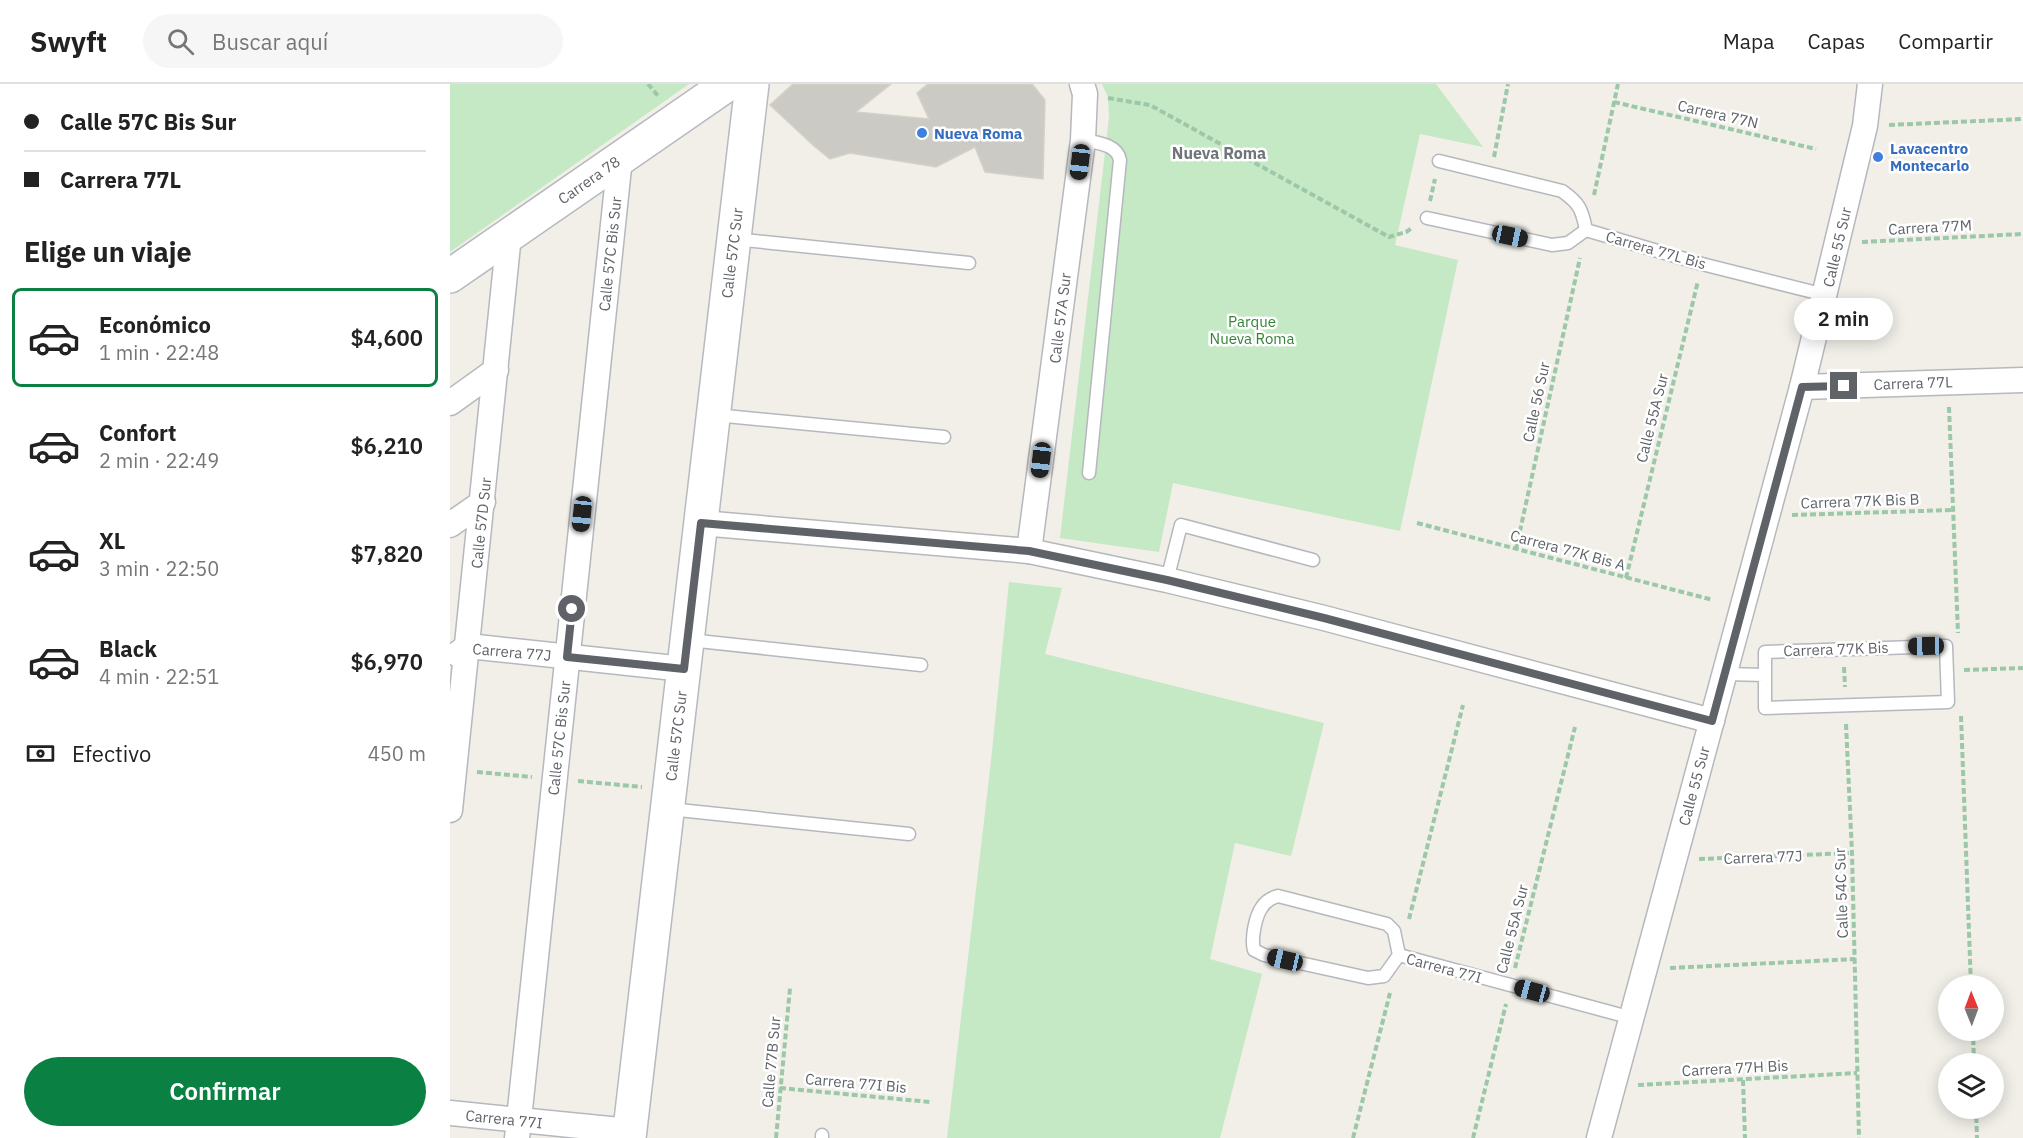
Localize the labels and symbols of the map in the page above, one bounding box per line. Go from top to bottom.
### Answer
street label: Carrera 77N [1676,96,1760,132]
place label: Nueva Roma [934,124,1023,143]
marker: Nueva Roma [915,126,929,140]
place label: Lavacentro Montecarlo [1890,139,1969,175]
car [1069,143,1091,181]
district label: Nueva Roma [1172,143,1266,163]
marker: Lavacentro Montecarlo [1871,150,1885,164]
street label: Carrera 78 [554,152,624,208]
street label: Calle 57C Bis Sur [595,195,626,312]
street label: Calle 55 Sur [1819,205,1856,289]
street label: Calle 57C Sur [717,206,747,299]
street label: Carrera 77M [1888,215,1972,239]
car [1491,223,1529,249]
street label: Carrera 77L Bis [1604,227,1708,273]
street label: Calle 57A Sur [1045,271,1075,364]
callout: 2 min [1794,299,1894,341]
park label: Parque Nueva Roma [1210,312,1294,348]
street label: Calle 56 Sur [1518,360,1554,444]
street label: Calle 55A Sur [1632,371,1672,464]
route end [1830,372,1857,399]
street label: Carrera 77L [1873,372,1953,394]
car [1030,441,1052,479]
street label: Calle 57D Sur [467,476,495,570]
street label: Carrera 77K Bis B [1800,489,1920,513]
car [571,495,593,533]
street label: Carrera 77K Bis A [1508,525,1628,575]
route start [558,595,585,622]
car [1908,637,1944,655]
street label: Carrera 77K Bis [1783,638,1889,660]
street label: Carrera 77J [472,639,552,665]
street label: Calle 57C Bis Sur [544,679,575,796]
street label: Calle 57C Sur [661,689,691,782]
street label: Calle 55 Sur [1674,744,1714,828]
street label: Carrera 77J [1723,846,1803,868]
street label: Calle 54C Sur [1830,847,1852,939]
street label: Calle 55A Sur [1492,882,1532,975]
car [1265,947,1305,973]
street label: Carrera 77I [1404,949,1484,987]
north arrow [1938,975,2004,1041]
car [1512,978,1552,1004]
street label: Calle 77B Sur [758,1015,784,1108]
street label: Carrera 77H Bis [1681,1056,1789,1080]
street label: Carrera 77I Bis [804,1069,908,1097]
street label: Carrera 77I [464,1106,544,1132]

